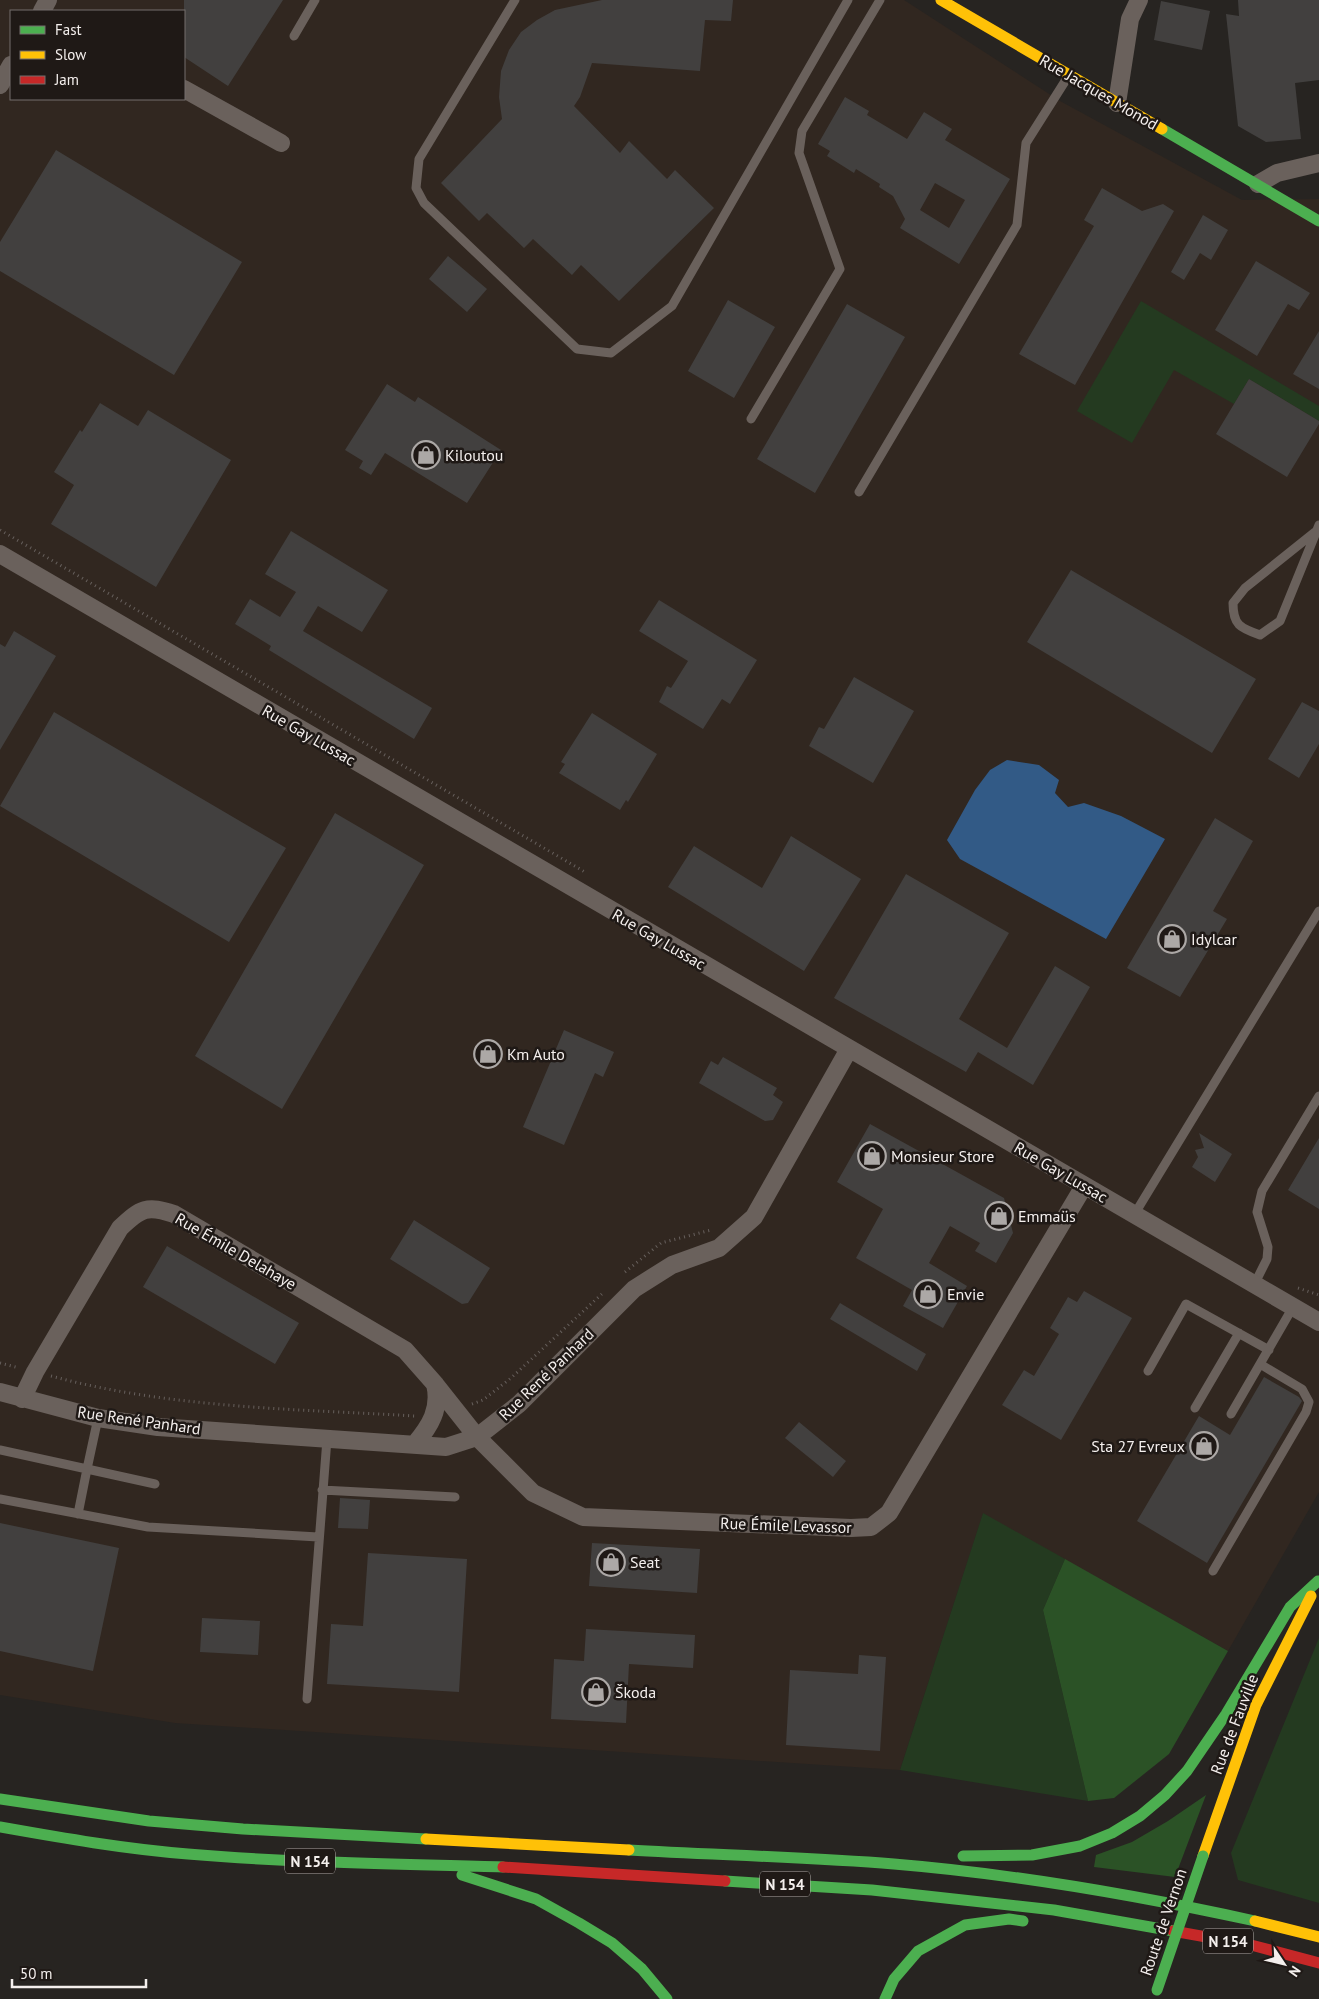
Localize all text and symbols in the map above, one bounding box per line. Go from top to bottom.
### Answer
legend [10,10,185,100]
text: Fast [55,20,82,39]
text: Slow [55,45,86,64]
street label: Rue Jacques Monod [1036,50,1162,134]
text: Jam [54,70,79,89]
shop icon: Kiloutou [411,440,441,470]
place label: Kiloutou [445,445,503,465]
street label: Rue Gay Lussac [259,700,359,770]
street label: Rue Gay Lussac [609,904,709,974]
shop icon: Idylcar [1157,924,1187,954]
place label: Idylcar [1191,929,1238,949]
shop icon: Km Auto [473,1039,503,1069]
place label: Km Auto [507,1044,565,1064]
street label: Rue Gay Lussac [1011,1137,1111,1207]
shop icon: Monsieur Store [857,1141,887,1171]
place label: Monsieur Store [891,1146,994,1166]
shop icon: Emmaüs [984,1201,1014,1231]
place label: Emmaüs [1018,1206,1076,1226]
street label: Rue Émile Delahaye [172,1208,300,1294]
shop icon: Envie [913,1279,943,1309]
place label: Envie [947,1284,984,1304]
street label: Rue René Panhard [494,1324,598,1424]
street label: Rue René Panhard [76,1401,202,1439]
shop icon: Sta 27 Evreux [1189,1431,1219,1461]
place label: Sta 27 Evreux [1091,1436,1185,1456]
street label: Rue Émile Levassor [720,1513,853,1537]
shop icon: Seat [596,1547,626,1577]
place label: Seat [630,1552,661,1572]
street label: Rue de Fauville [1206,1671,1262,1777]
shop icon: Škoda [581,1677,611,1707]
place label: Škoda [615,1682,656,1702]
road number: N 154 [285,1848,335,1874]
street label: Route de Vernon [1135,1866,1191,1978]
road number: N 154 [760,1872,810,1896]
road number: N 154 [1203,1928,1253,1954]
north arrow [1259,1939,1309,1989]
scale bar [12,1956,146,1988]
text: N [1285,1963,1305,1980]
text: 50 m [20,1964,53,1983]

